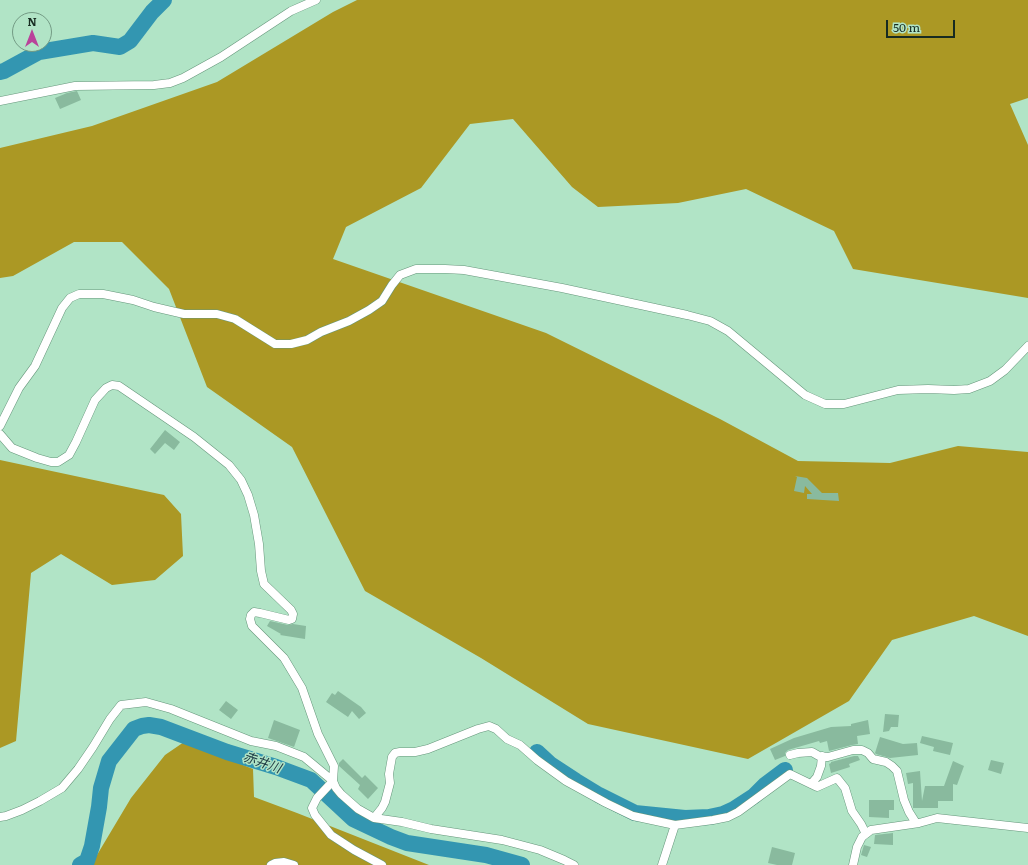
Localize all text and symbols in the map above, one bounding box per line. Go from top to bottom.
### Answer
north arrow [12,12,52,52]
scale bar [888,12,957,38]
text: N [27,13,37,29]
text: 50 m [893,18,920,36]
water label: 赤井川 [241,749,283,777]

